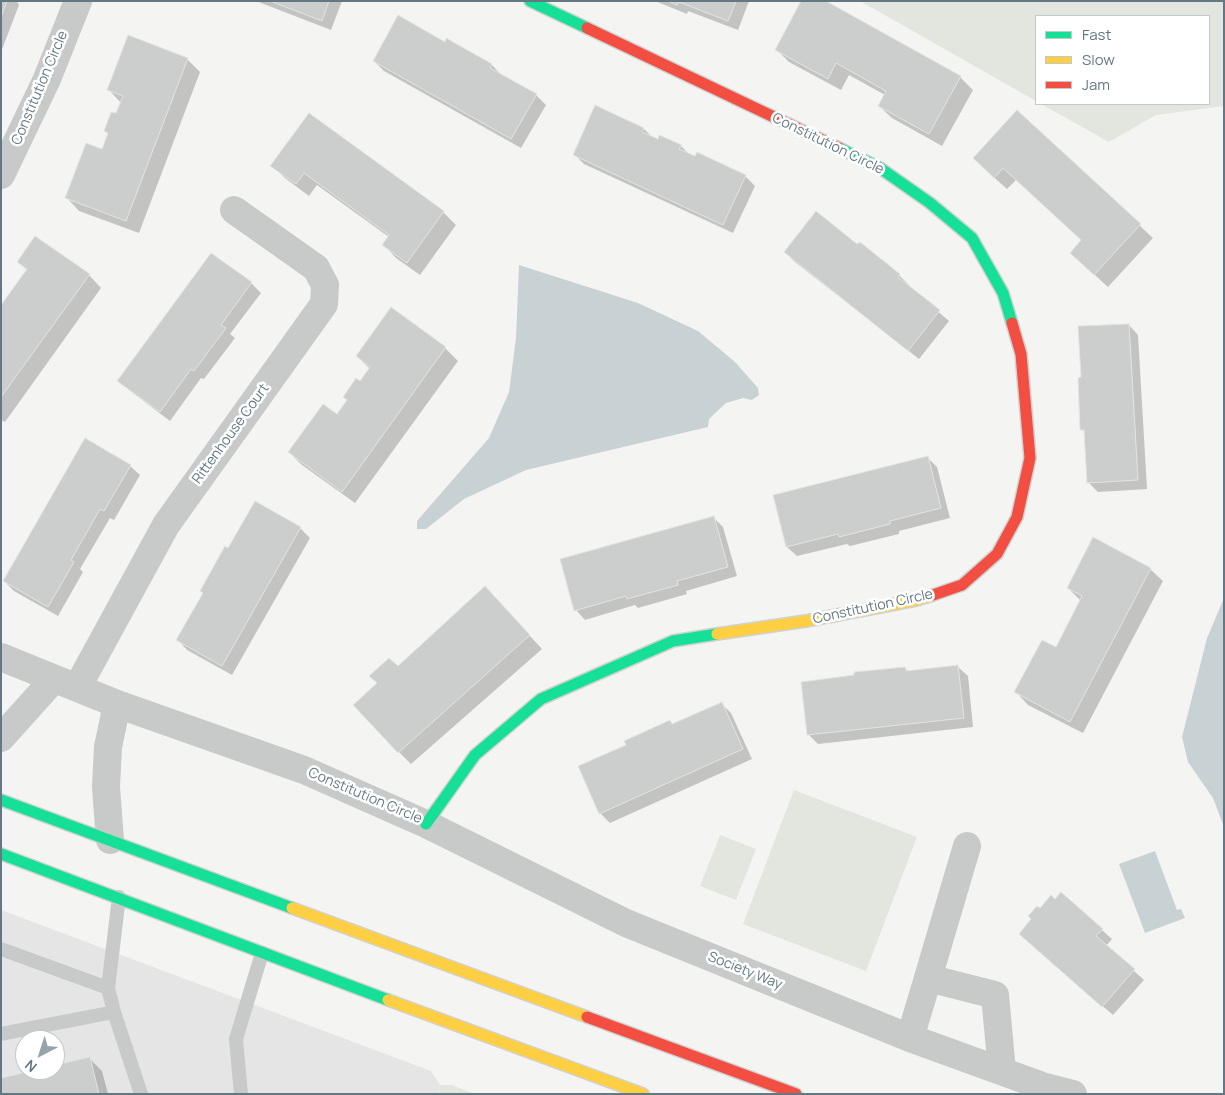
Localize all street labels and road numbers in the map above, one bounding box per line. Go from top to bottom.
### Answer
street label: Constitution Circle [8,28,72,148]
street label: Constitution Circle [769,110,887,178]
street label: Rittenhouse Court [189,381,273,487]
street label: Constitution Circle [811,586,935,628]
street label: Constitution Circle [305,764,425,828]
street label: Society Way [705,948,785,994]

